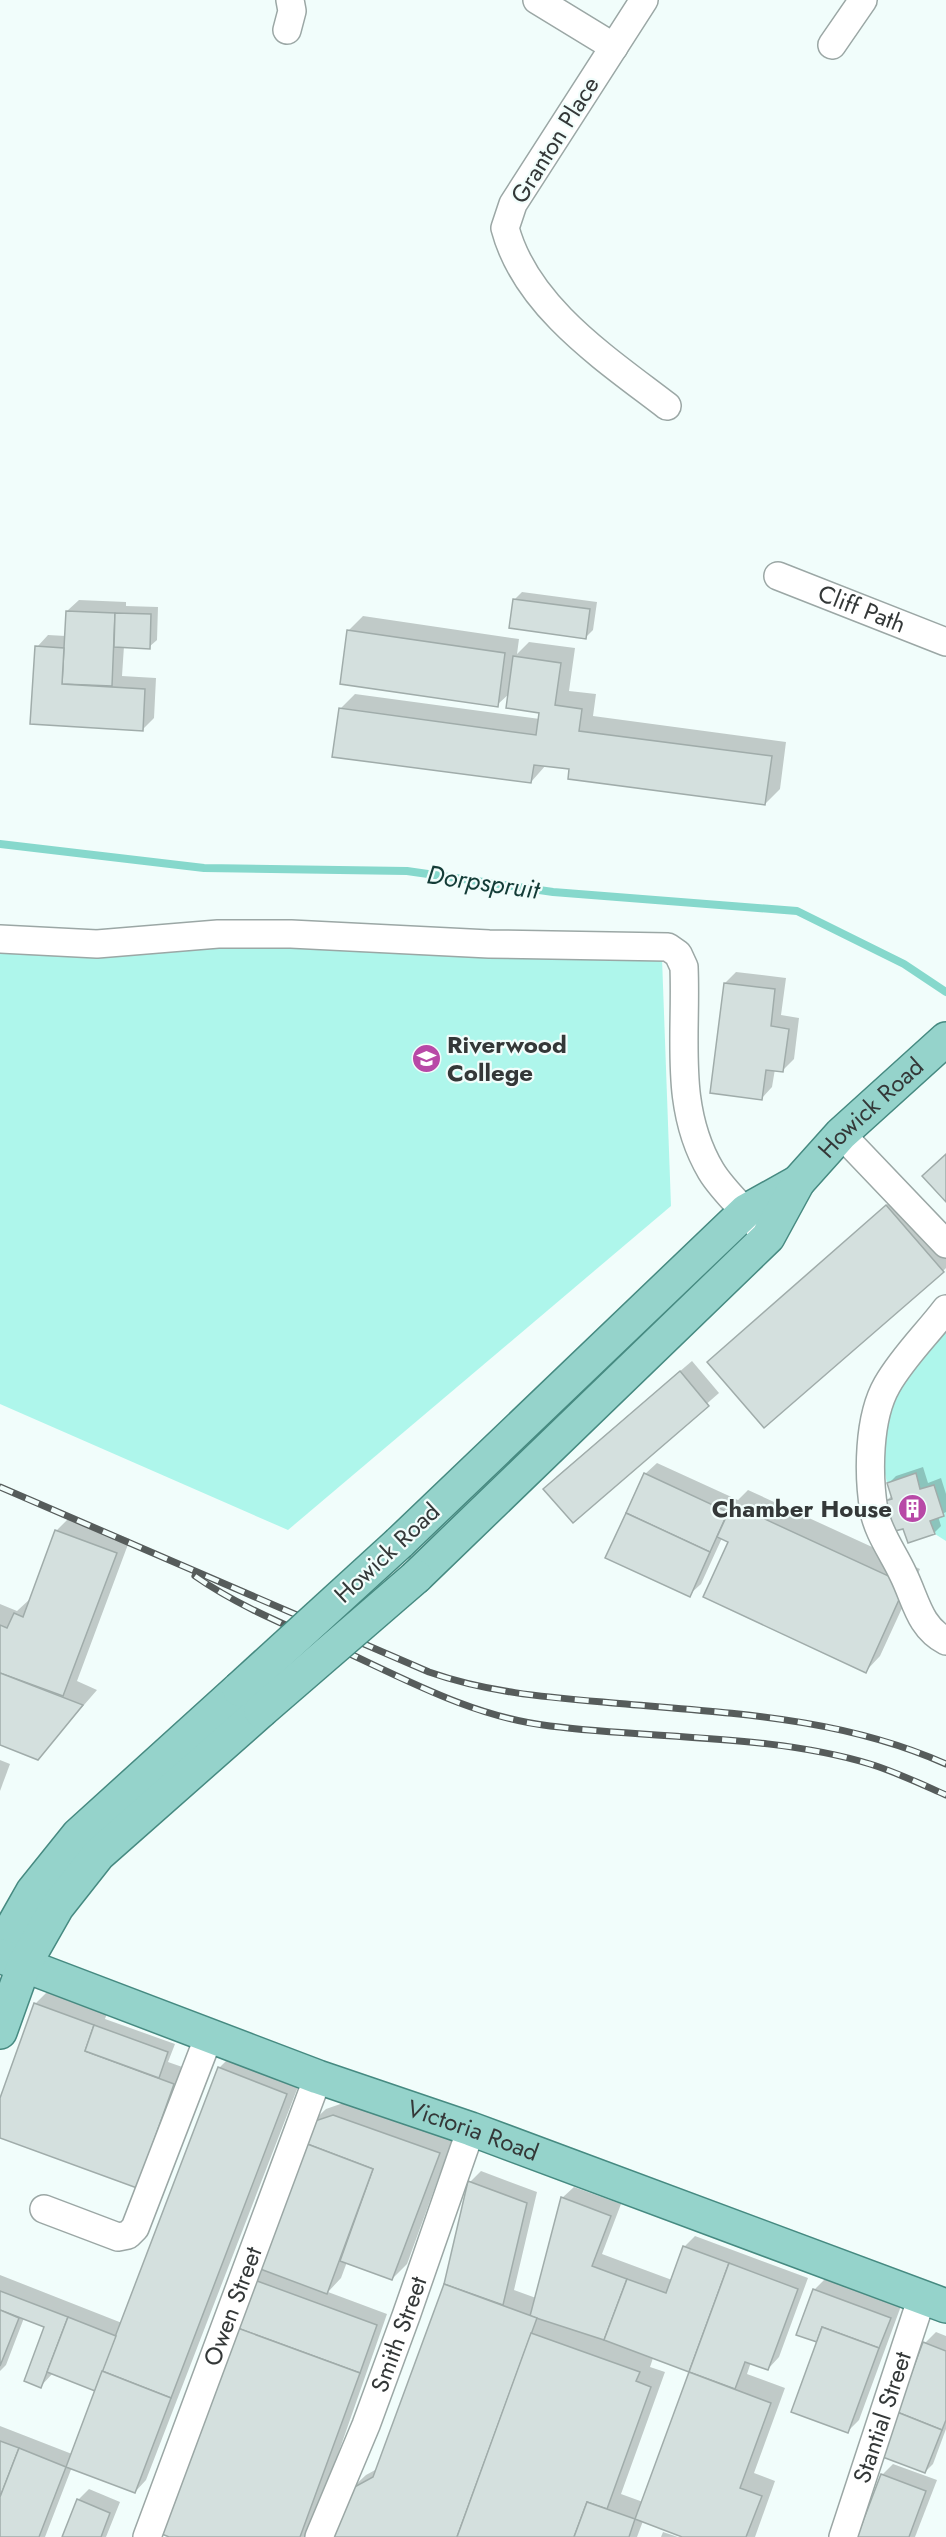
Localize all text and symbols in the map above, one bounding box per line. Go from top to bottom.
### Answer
street label: Granton Place [502,70,607,210]
street label: Cliff Path [813,575,911,641]
water label: Dorpspruit [424,855,544,909]
place label: Riverwood College [447,1027,567,1090]
school or university icon: Riverwood College [410,1043,442,1075]
street label: Howick Road [809,1049,931,1166]
place label: Chamber House [712,1491,892,1526]
building icon: Chamber House [897,1493,929,1525]
street label: Howick Road [326,1494,447,1611]
street label: Victoria Road [402,2091,544,2170]
street label: Owen Street [194,2241,270,2371]
street label: Smith Street [362,2271,436,2397]
street label: Stantial Street [844,2347,920,2488]

